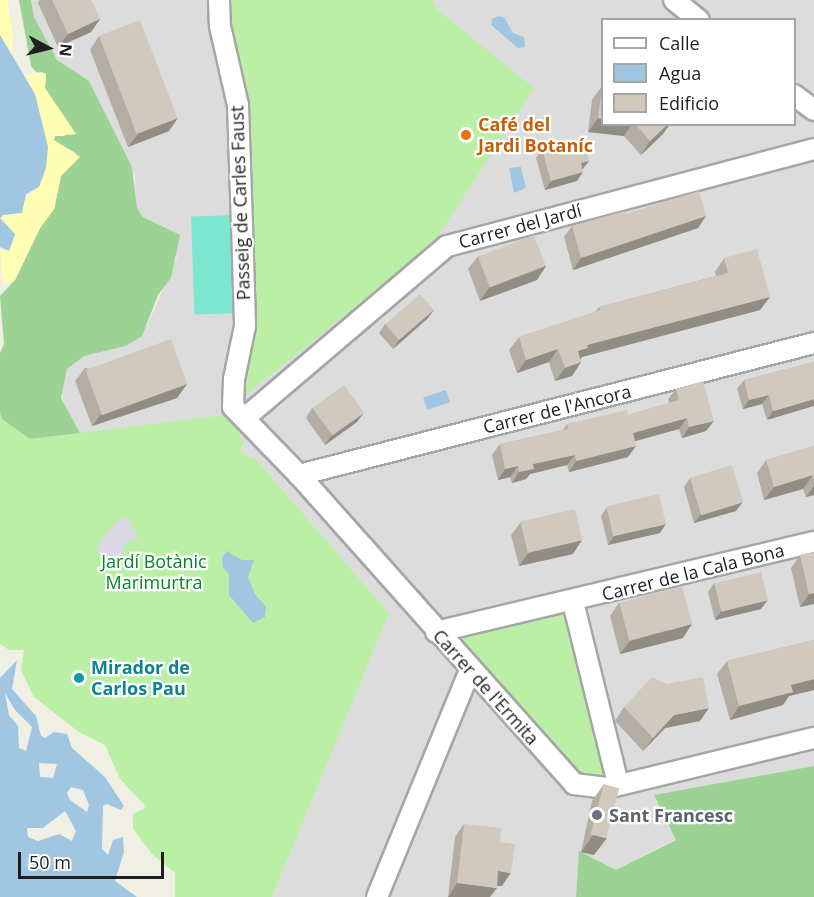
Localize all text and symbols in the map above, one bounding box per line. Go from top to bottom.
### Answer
north arrow [18,18,78,78]
legend [601,18,796,126]
text: Calle [659,31,700,55]
text: N [54,42,78,58]
text: Agua [659,61,701,85]
text: Edificio [659,91,719,115]
street label: Passeig de Carles Faust [226,105,254,301]
place label: Café del Jardi Botaníc [478,114,593,156]
marker: Café del Jardi Botaníc [459,128,473,142]
street label: Carrer del Jardí [456,199,584,253]
street label: Carrer de l'Ancora [481,380,633,438]
street label: Carrer de la Cala Bona [600,539,786,605]
park label: Jardí Botànic Marimurtra [101,551,207,594]
street label: Carrer de l'Ermita [429,625,543,749]
place label: Mirador de Carlos Pau [91,657,190,700]
marker: Mirador de Carlos Pau [72,671,86,685]
place label: Sant Francesc [609,804,733,826]
marker: Sant Francesc [590,808,604,822]
scale bar [21,840,166,878]
text: 50 m [29,850,71,874]

